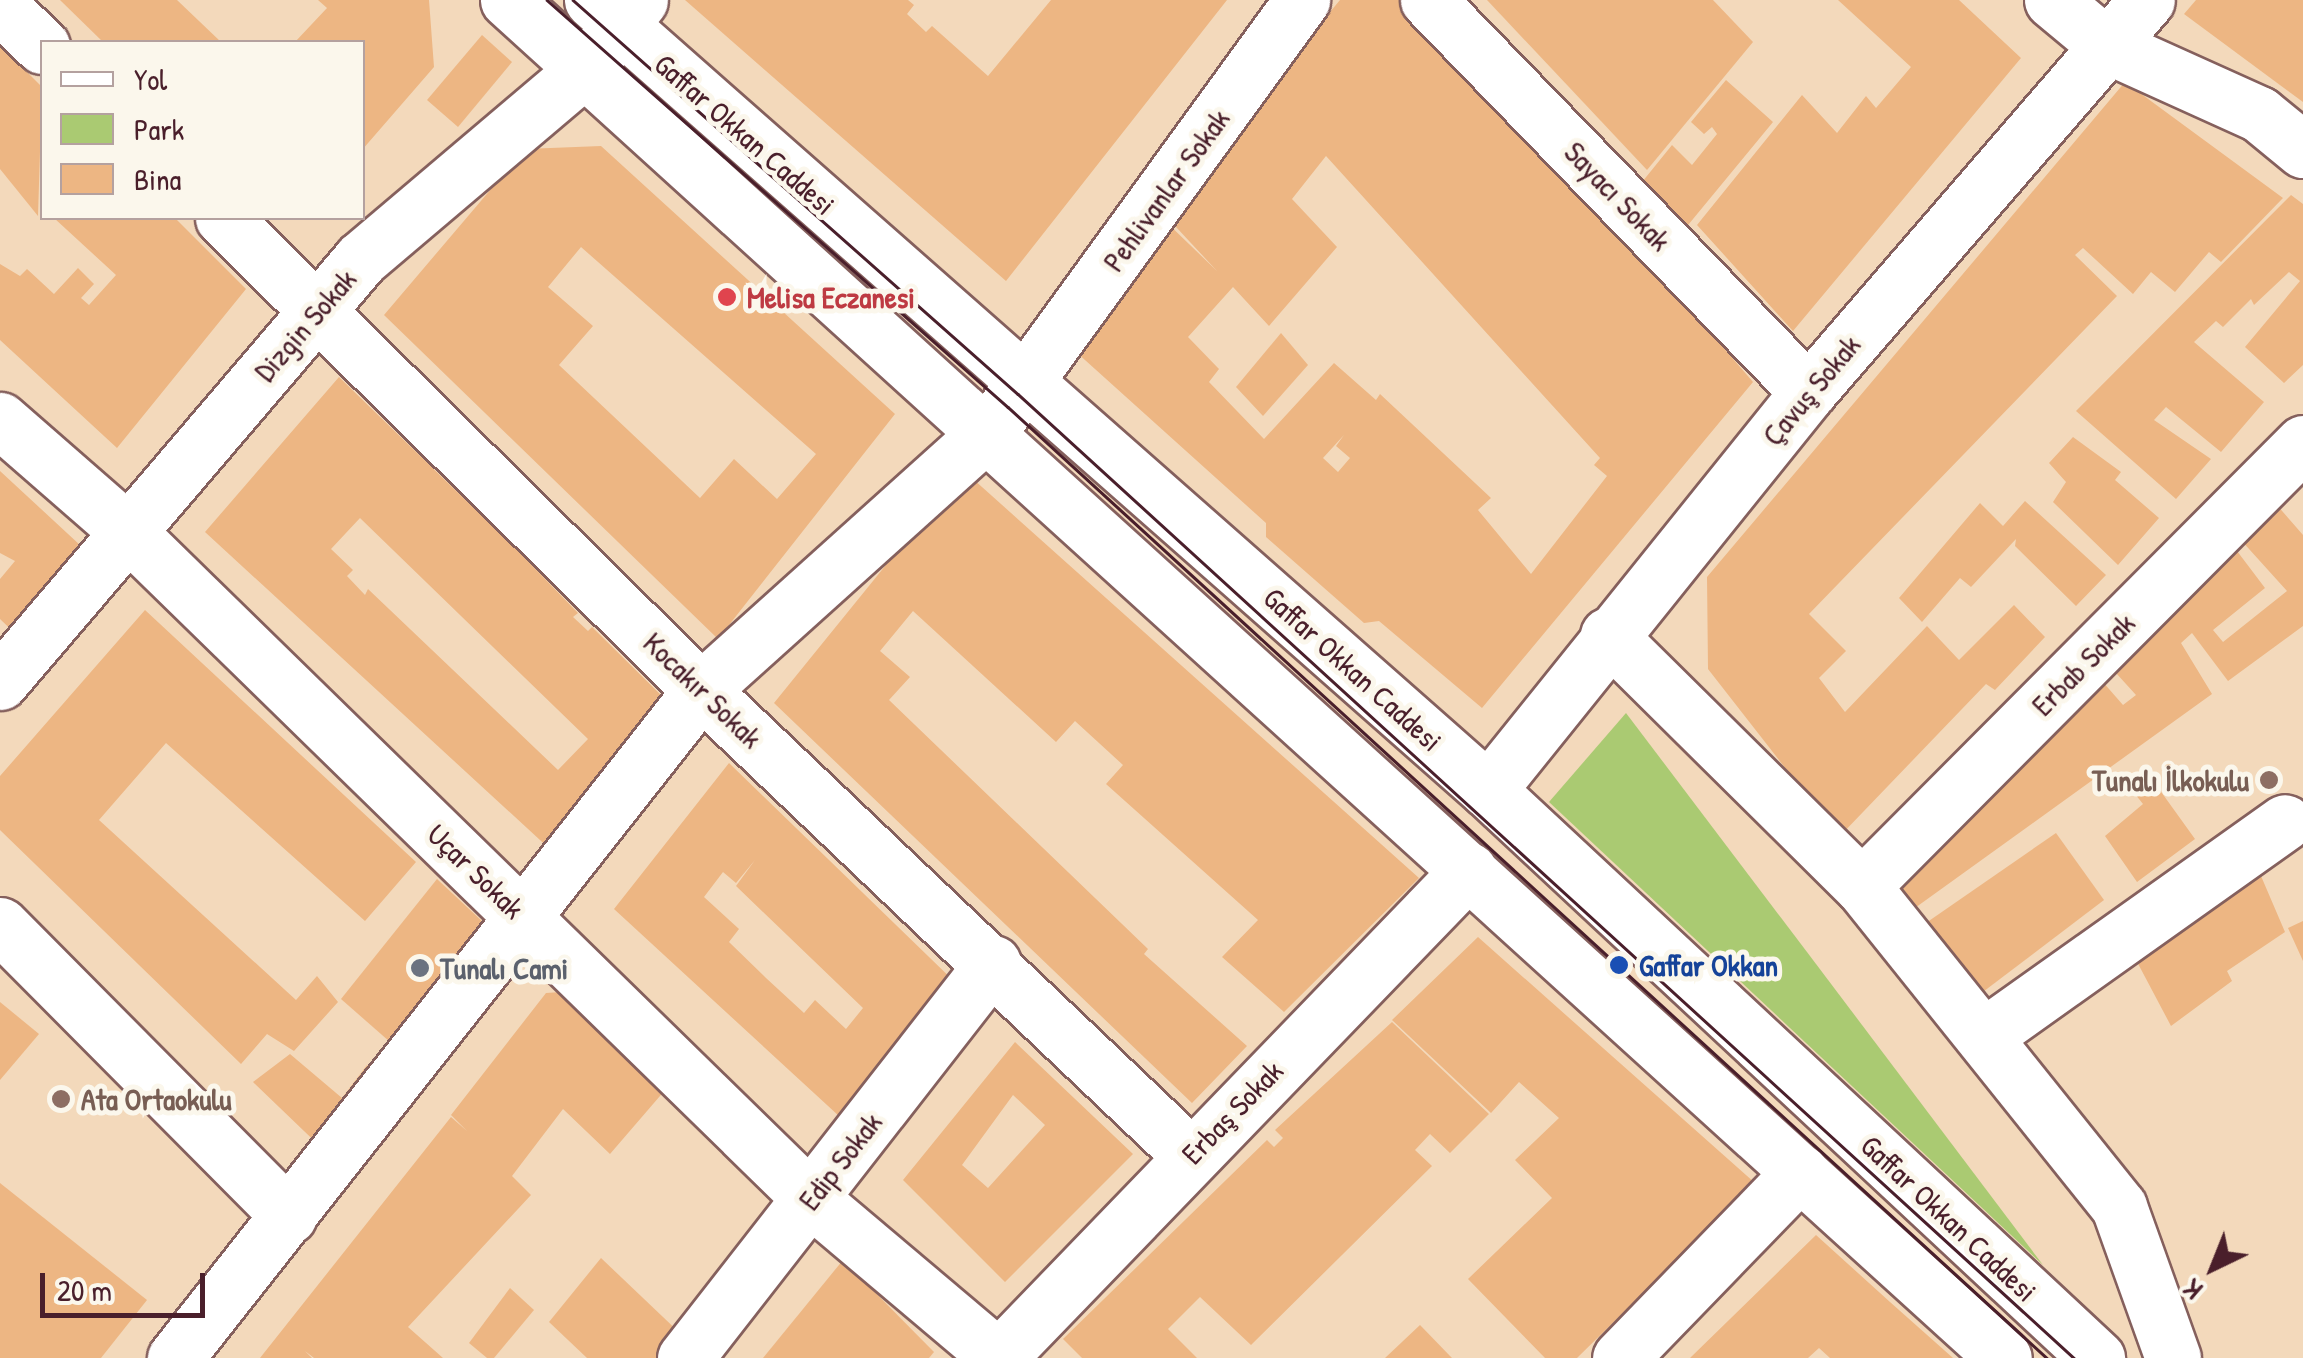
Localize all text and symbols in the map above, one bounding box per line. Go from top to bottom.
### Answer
legend [40,40,365,220]
street label: Gaffar Okkan Caddesi [647,46,843,222]
text: Yol [134,59,167,99]
street label: Pehlivanlar Sokak [1095,102,1237,278]
text: Park [134,109,184,149]
street label: Sayacı Sokak [1557,134,1679,258]
text: Bina [134,159,181,199]
street label: Dizgin Sokak [247,262,363,388]
place label: Melisa Eczanesi [747,279,915,315]
marker: Melisa Eczanesi [716,286,738,308]
street label: Çavuş Sokak [1754,327,1868,453]
street label: Gaffar Okkan Caddesi [1256,579,1450,759]
street label: Erbab Sokak [2024,605,2142,723]
street label: Kocakır Sokak [636,624,770,756]
place label: Tunalı İlkokulu [2092,762,2249,798]
marker: Tunalı İlkokulu [2258,769,2280,791]
street label: Uçar Sokak [420,816,532,926]
place label: Gaffar Okkan [1639,947,1778,983]
place label: Tunalı Cami [440,950,568,986]
marker: Gaffar Okkan [1608,954,1630,976]
marker: Tunalı Cami [409,957,431,979]
street label: Erbaş Sokak [1174,1053,1290,1171]
place label: Ata Ortaokulu [81,1081,231,1117]
marker: Ata Ortaokulu [50,1088,72,1110]
street label: Edip Sokak [791,1105,889,1217]
street label: Gaffar Okkan Caddesi [1853,1127,2045,1309]
north arrow [2163,1218,2263,1318]
scale bar [45,1253,210,1315]
text: 20 m [57,1270,112,1310]
text: K [2174,1271,2211,1309]

